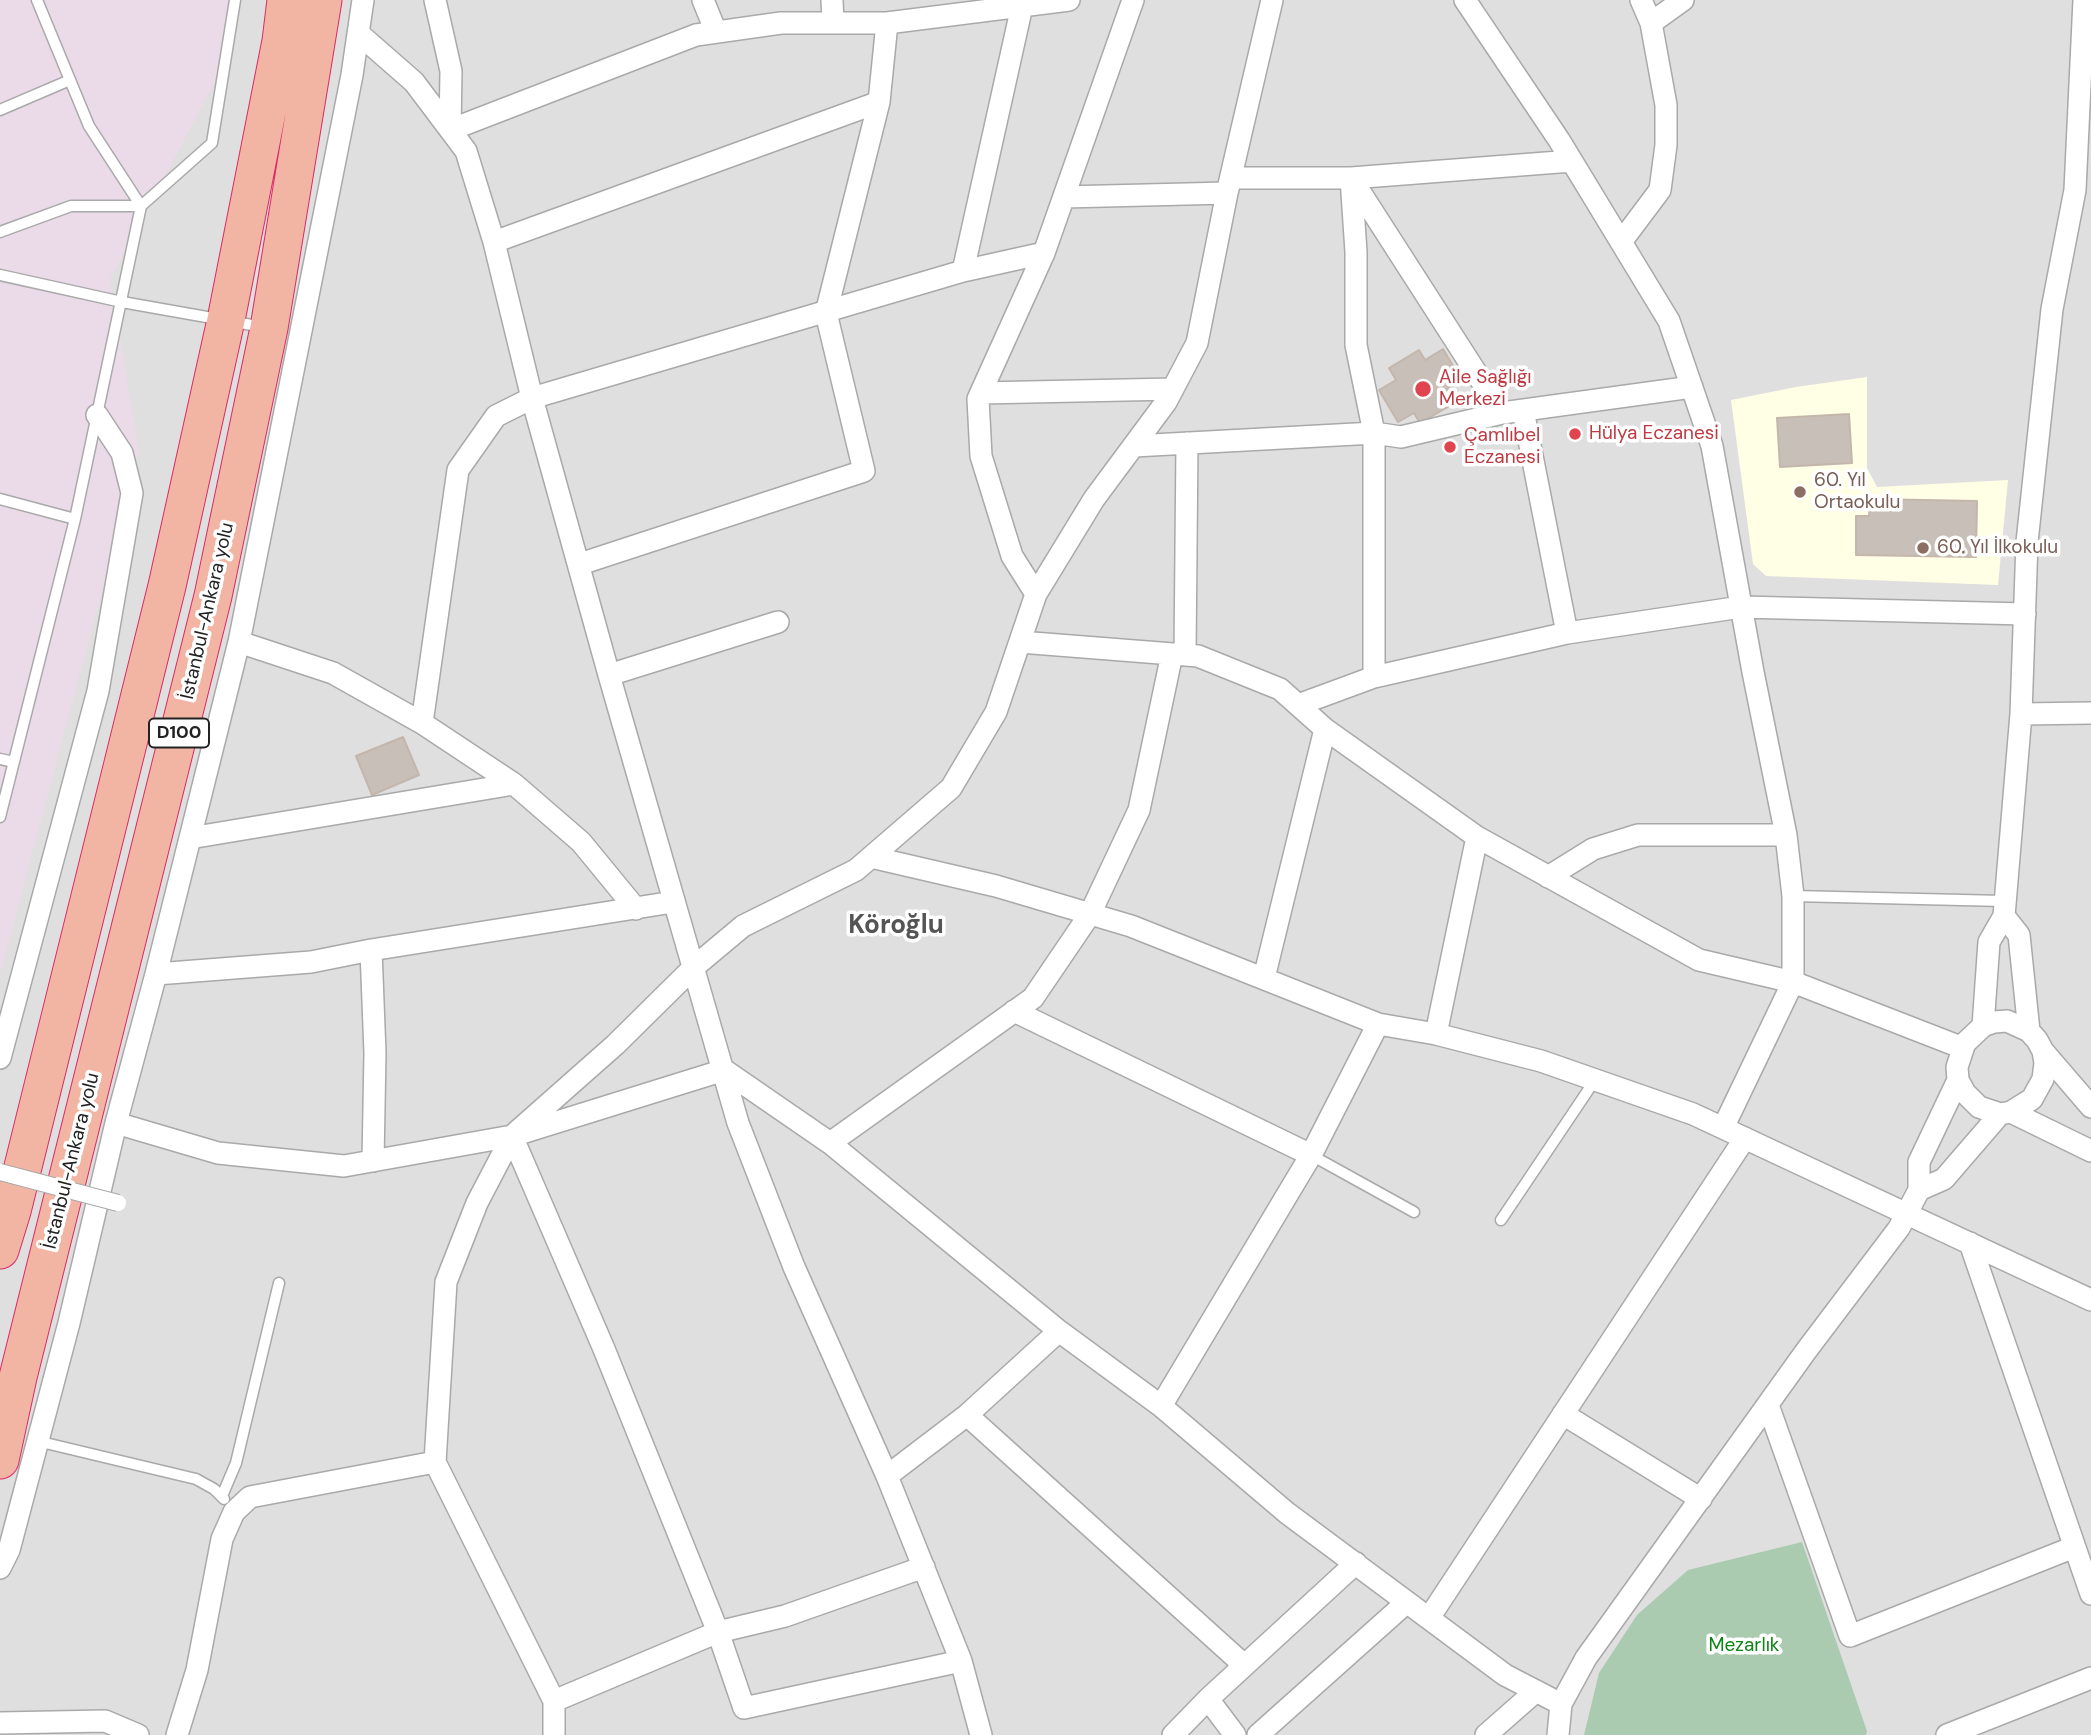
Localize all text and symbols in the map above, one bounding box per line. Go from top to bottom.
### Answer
place label: Aile Sağlığı Merkezi [1439,367,1532,411]
marker: Aile Sağlığı Merkezi [1413,379,1433,399]
place label: Hülya Eczanesi [1589,423,1719,445]
place label: Çamlıbel Eczanesi [1464,425,1540,469]
marker: Hülya Eczanesi [1567,426,1583,442]
marker: Çamlıbel Eczanesi [1442,439,1458,455]
place label: 60. Yıl Ortaokulu [1814,470,1900,514]
marker: 60. Yıl Ortaokulu [1792,484,1808,500]
street label: İstanbul-Ankara yolu [177,520,239,702]
place label: 60. Yıl İlkokulu [1937,537,2058,559]
marker: 60. Yıl İlkokulu [1915,540,1931,556]
road number: D100 [149,718,209,748]
district label: Köroğlu [848,910,944,942]
street label: İstanbul-Ankara yolu [39,1071,105,1251]
park label: Mezarlık [1709,1635,1779,1657]

